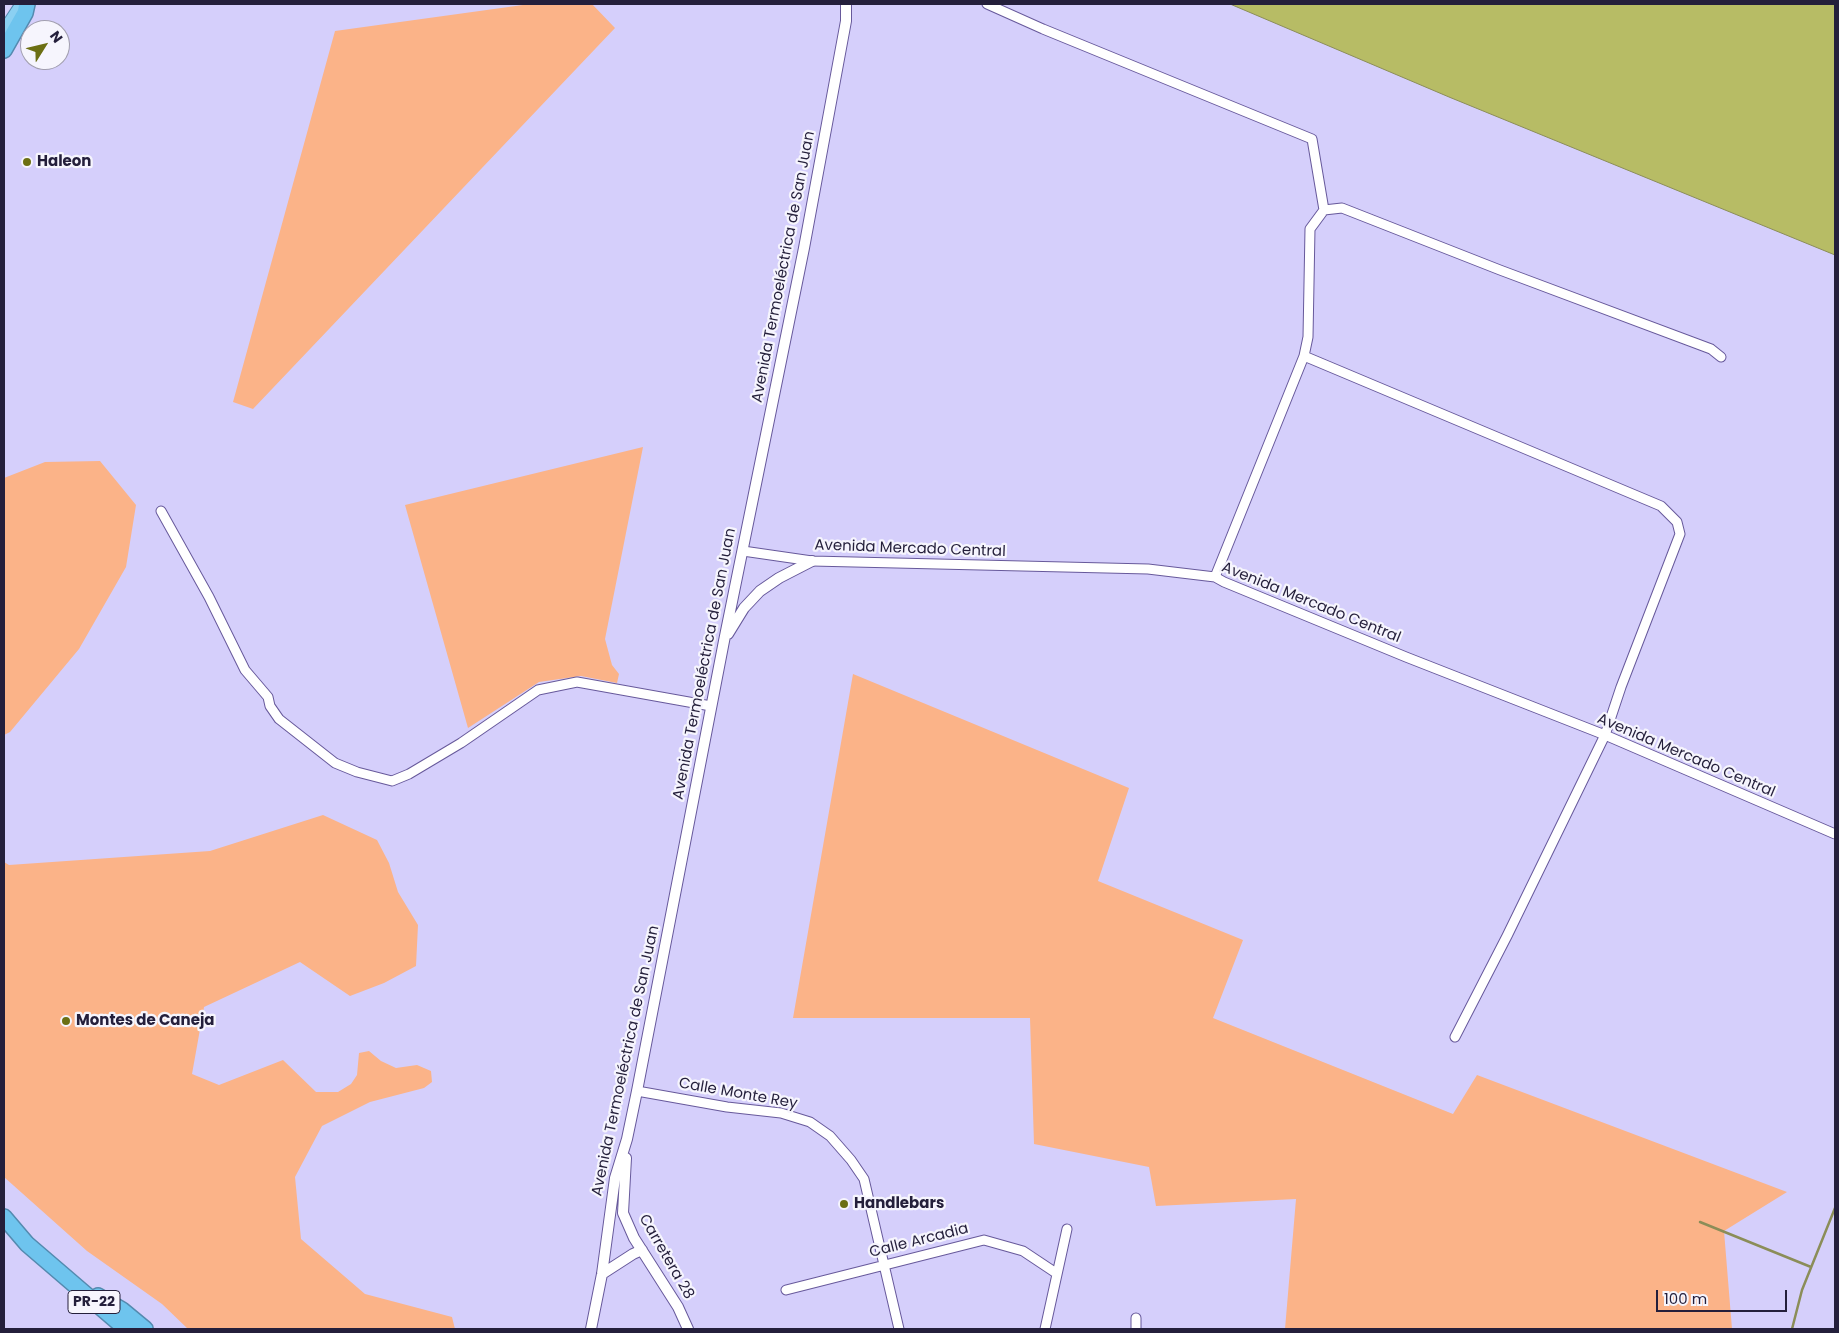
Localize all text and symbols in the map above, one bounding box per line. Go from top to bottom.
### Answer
north arrow [20,20,70,70]
text: N [45,27,68,47]
street label: Avenida Termoeléctrica de San Juan [749,130,819,404]
place label: Haleon [37,153,91,171]
marker: Haleon [21,156,33,168]
street label: Avenida Termoeléctrica de San Juan [670,527,740,801]
street label: Avenida Mercado Central [814,537,1006,561]
street label: Avenida Mercado Central [1219,559,1403,647]
street label: Avenida Mercado Central [1594,710,1778,802]
street label: Avenida Termoeléctrica de San Juan [588,924,664,1198]
place label: Montes de Caneja [76,1012,214,1030]
marker: Montes de Caneja [60,1015,72,1027]
street label: Calle Monte Rey [677,1075,799,1113]
place label: Handlebars [854,1195,944,1213]
marker: Handlebars [838,1198,850,1210]
street label: Carretera 28 [635,1211,697,1303]
street label: Calle Arcadia [868,1220,970,1262]
scale bar [1659,1280,1790,1312]
text: 100 m [1664,1288,1707,1309]
road number: PR-22 [68,1290,120,1314]

